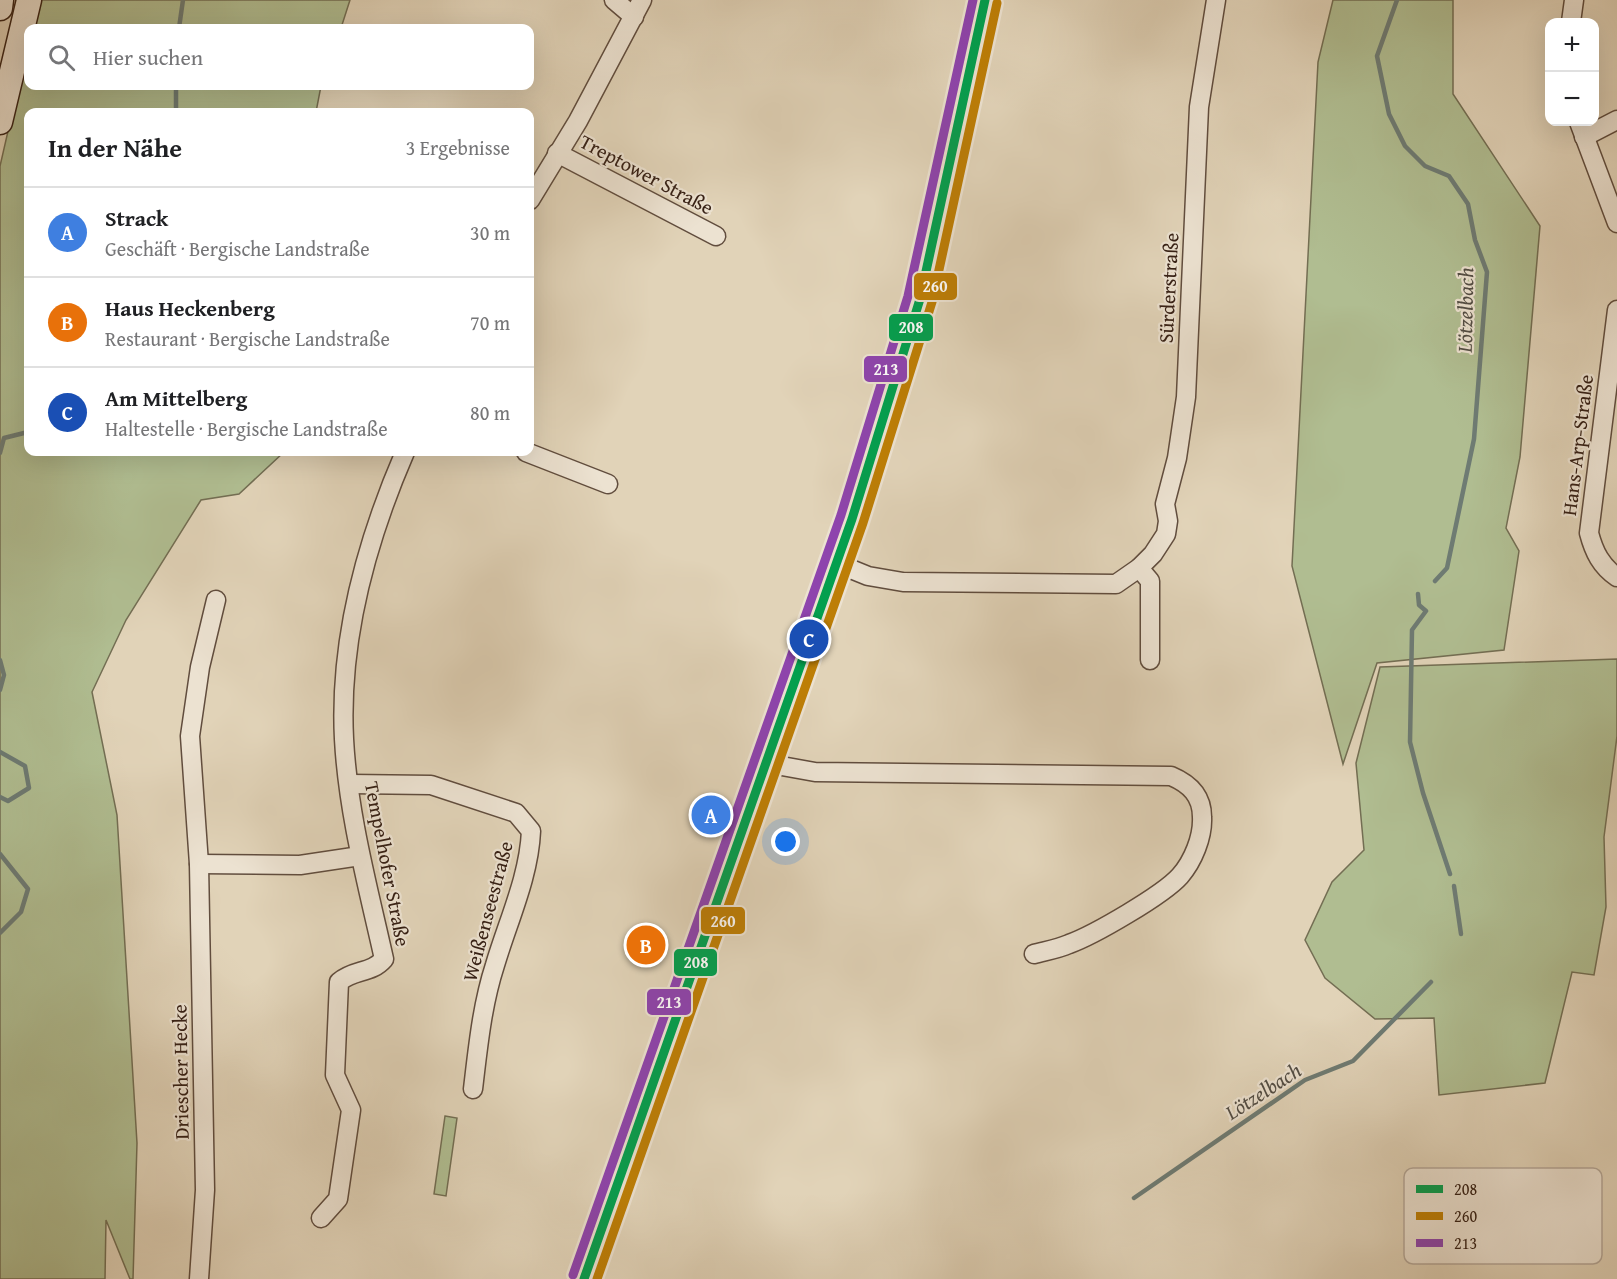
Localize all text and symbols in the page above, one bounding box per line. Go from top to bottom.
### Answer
map controls [1545,18,1599,126]
button: + [1545,18,1599,72]
search box [24,24,534,90]
icon: search [45,41,78,74]
text: Hier suchen [93,41,203,73]
button: − [1545,72,1599,126]
street label: Treptower Straße [575,127,719,221]
text: In der Nähe [48,128,182,167]
text: 3 Ergebnisse [406,133,510,162]
text: Strack [105,202,168,234]
text: A [61,218,74,247]
text: 30 m [470,218,510,247]
street label: Sürderstraße [1151,232,1185,344]
text: Geschäft · Bergische Landstraße [105,234,370,263]
water label: Lötzelbach [1449,267,1481,354]
line badge: 260 [913,272,958,301]
text: 260 [923,274,947,298]
text: Haus Heckenberg [105,292,275,324]
text: B [61,308,74,337]
text: 70 m [470,308,510,337]
line badge: 208 [888,313,934,342]
text: 208 [899,315,923,339]
text: Restaurant · Bergische Landstraße [105,324,390,353]
line badge: 213 [863,355,908,383]
text: 213 [874,357,898,381]
street label: Hans-Arp-Straße [1554,373,1600,517]
text: Am Mittelberg [105,382,247,414]
text: C [62,398,73,427]
text: 80 m [470,398,510,427]
text: Haltestelle · Bergische Landstraße [105,414,388,443]
pin: C [790,616,828,662]
street label: Tempelhofer Straße [358,779,418,949]
pin: A [692,792,730,838]
your location [771,827,800,856]
street label: Weißenseestraße [454,838,520,984]
line badge: 260 [700,906,746,935]
text: 260 [711,909,735,933]
pin: B [626,922,666,968]
line badge: 208 [673,948,718,977]
text: 208 [684,950,708,974]
line badge: 213 [646,988,692,1016]
text: 213 [657,990,681,1014]
street label: Driescher Hecke [164,1004,196,1140]
water label: Lötzelbach [1218,1055,1308,1128]
legend [1404,1168,1602,1264]
text: 208 [1454,1177,1477,1201]
text: 260 [1454,1204,1477,1228]
text: 213 [1454,1231,1477,1255]

